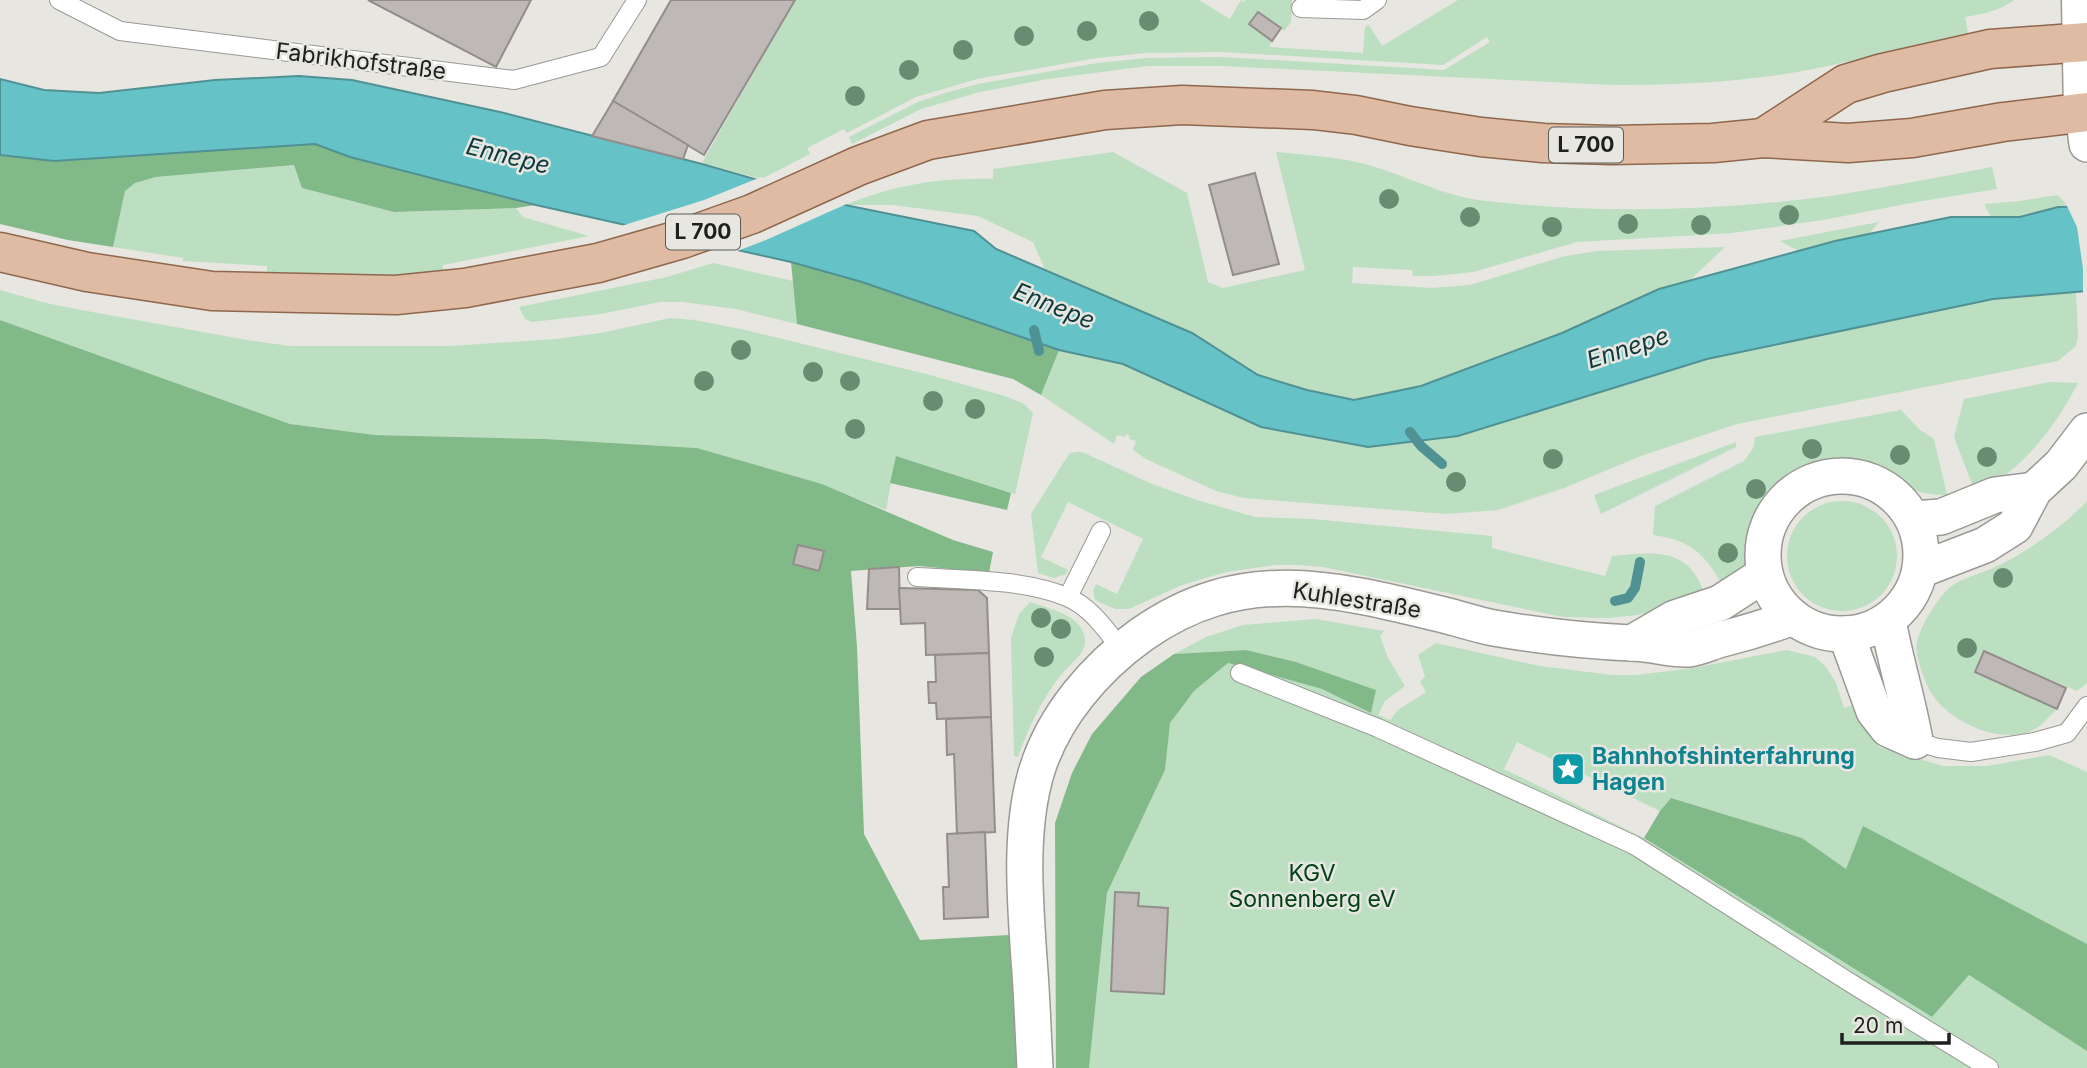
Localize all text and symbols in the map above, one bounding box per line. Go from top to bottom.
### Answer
street label: Fabrikhofstraße [274,37,448,85]
road number: L 700 [1549,128,1623,162]
water label: Ennepe [463,131,553,180]
road number: L 700 [666,215,740,250]
water label: Ennepe [1009,276,1099,335]
water label: Ennepe [1583,321,1673,374]
street label: Kuhlestraße [1291,576,1423,624]
place label: Bahnhofshinterfahrung Hagen [1592,742,1855,796]
place icon: Bahnhofshinterfahrung Hagen [1549,750,1587,788]
park label: KGV Sonnenberg eV [1228,859,1396,913]
scale bar [1842,1002,1949,1046]
text: 20 m [1853,1013,1903,1038]

